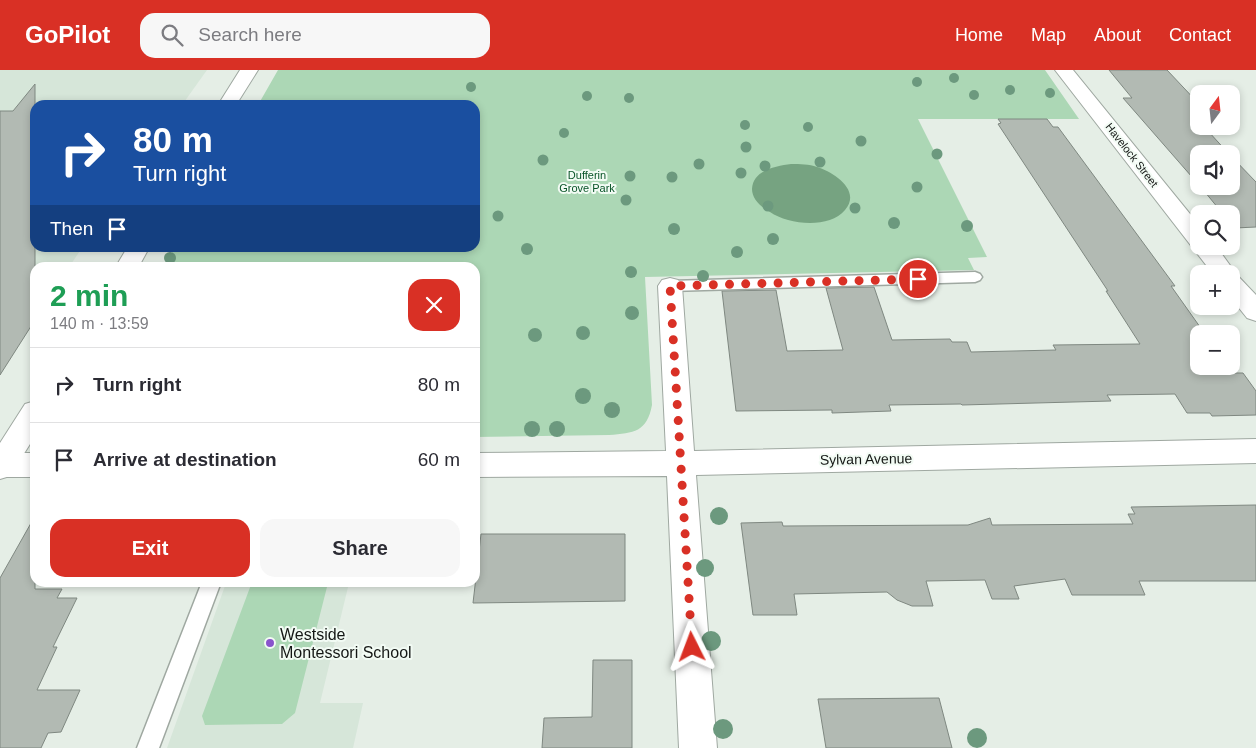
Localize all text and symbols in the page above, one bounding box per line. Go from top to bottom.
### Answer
search box [140,13,490,58]
text: GoPilot [25,21,110,48]
icon: search [158,21,186,49]
text: Search here [198,24,302,45]
text: Home [955,25,1003,45]
text: Map [1031,25,1066,45]
text: About [1094,25,1141,45]
text: Contact [1169,25,1231,45]
north arrow [1190,85,1240,135]
map controls [1190,85,1240,375]
icon: right [50,120,115,185]
text: 80 m [133,120,213,159]
street label: Havelock Street [1103,121,1161,189]
button: sound [1190,145,1240,195]
text: Turn right [133,161,226,186]
park label: Dufferin Grove Park [559,169,615,194]
button: search [1190,205,1240,255]
icon: arrive [103,215,131,243]
text: Then [50,218,93,239]
pin [897,258,939,300]
icon: arrive [904,265,932,293]
button: + [1190,265,1240,315]
text: 2 min [50,279,128,312]
button: close [408,279,460,331]
text: 140 m · 13:59 [50,315,149,332]
button: − [1190,325,1240,375]
icon: right [50,371,78,399]
text: Turn right [93,374,181,395]
text: 80 m [418,374,460,395]
icon: arrive [50,446,78,474]
text: Arrive at destination [93,449,277,470]
text: 60 m [418,449,460,470]
street label: Sylvan Avenue [820,450,913,468]
button: Exit [50,519,250,577]
button: Share [260,519,460,577]
position arrow [665,620,717,672]
place label: Westside Montessori School [280,626,412,661]
marker: Westside Montessori School [264,637,276,649]

